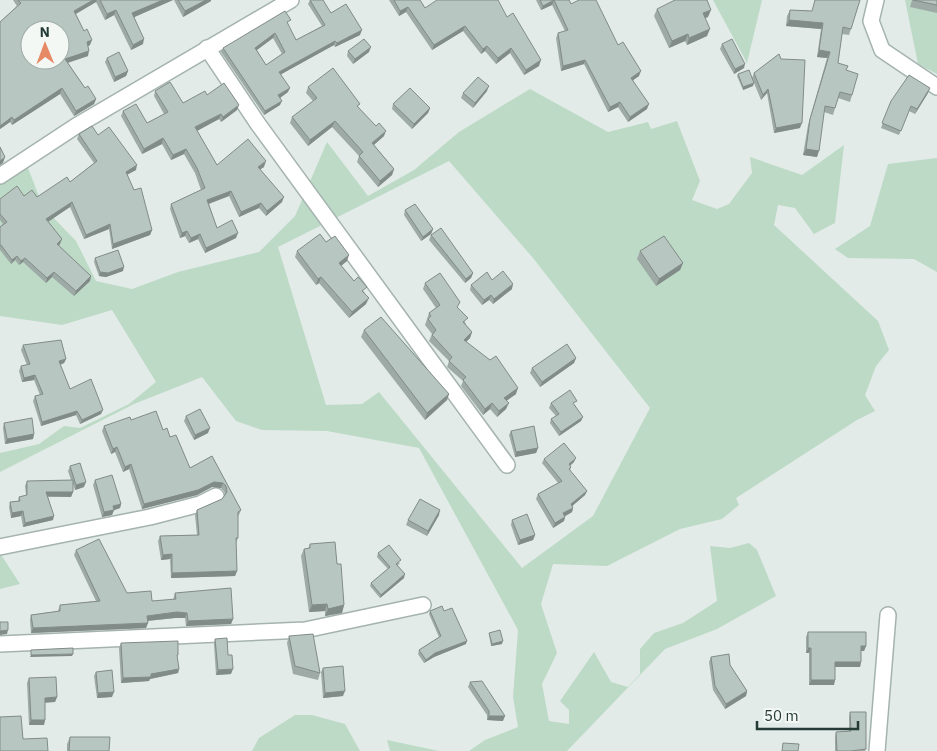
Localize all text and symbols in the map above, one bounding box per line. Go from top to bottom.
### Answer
north arrow [20,20,70,70]
text: N [40,23,50,41]
scale bar [757,698,858,730]
text: 50 m [764,706,799,725]

